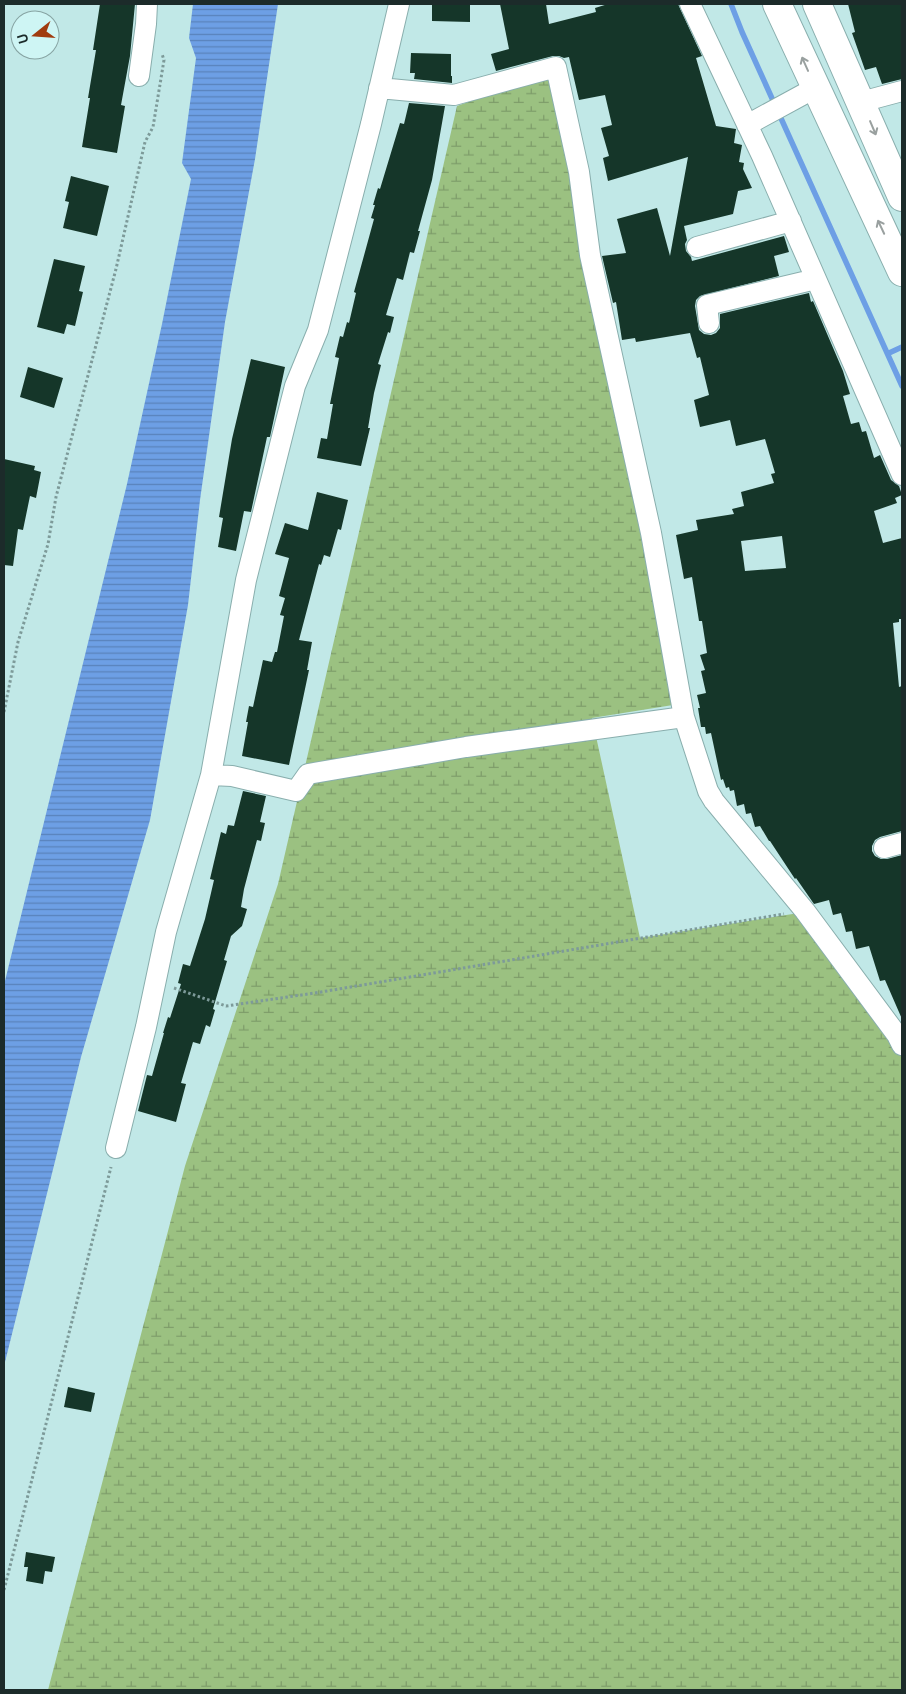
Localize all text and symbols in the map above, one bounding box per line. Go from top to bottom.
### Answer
north arrow [10,10,60,60]
text: U [13,32,33,46]
one-way arrow [800,57,810,72]
one-way arrow [868,120,878,135]
one-way arrow [876,220,886,235]

